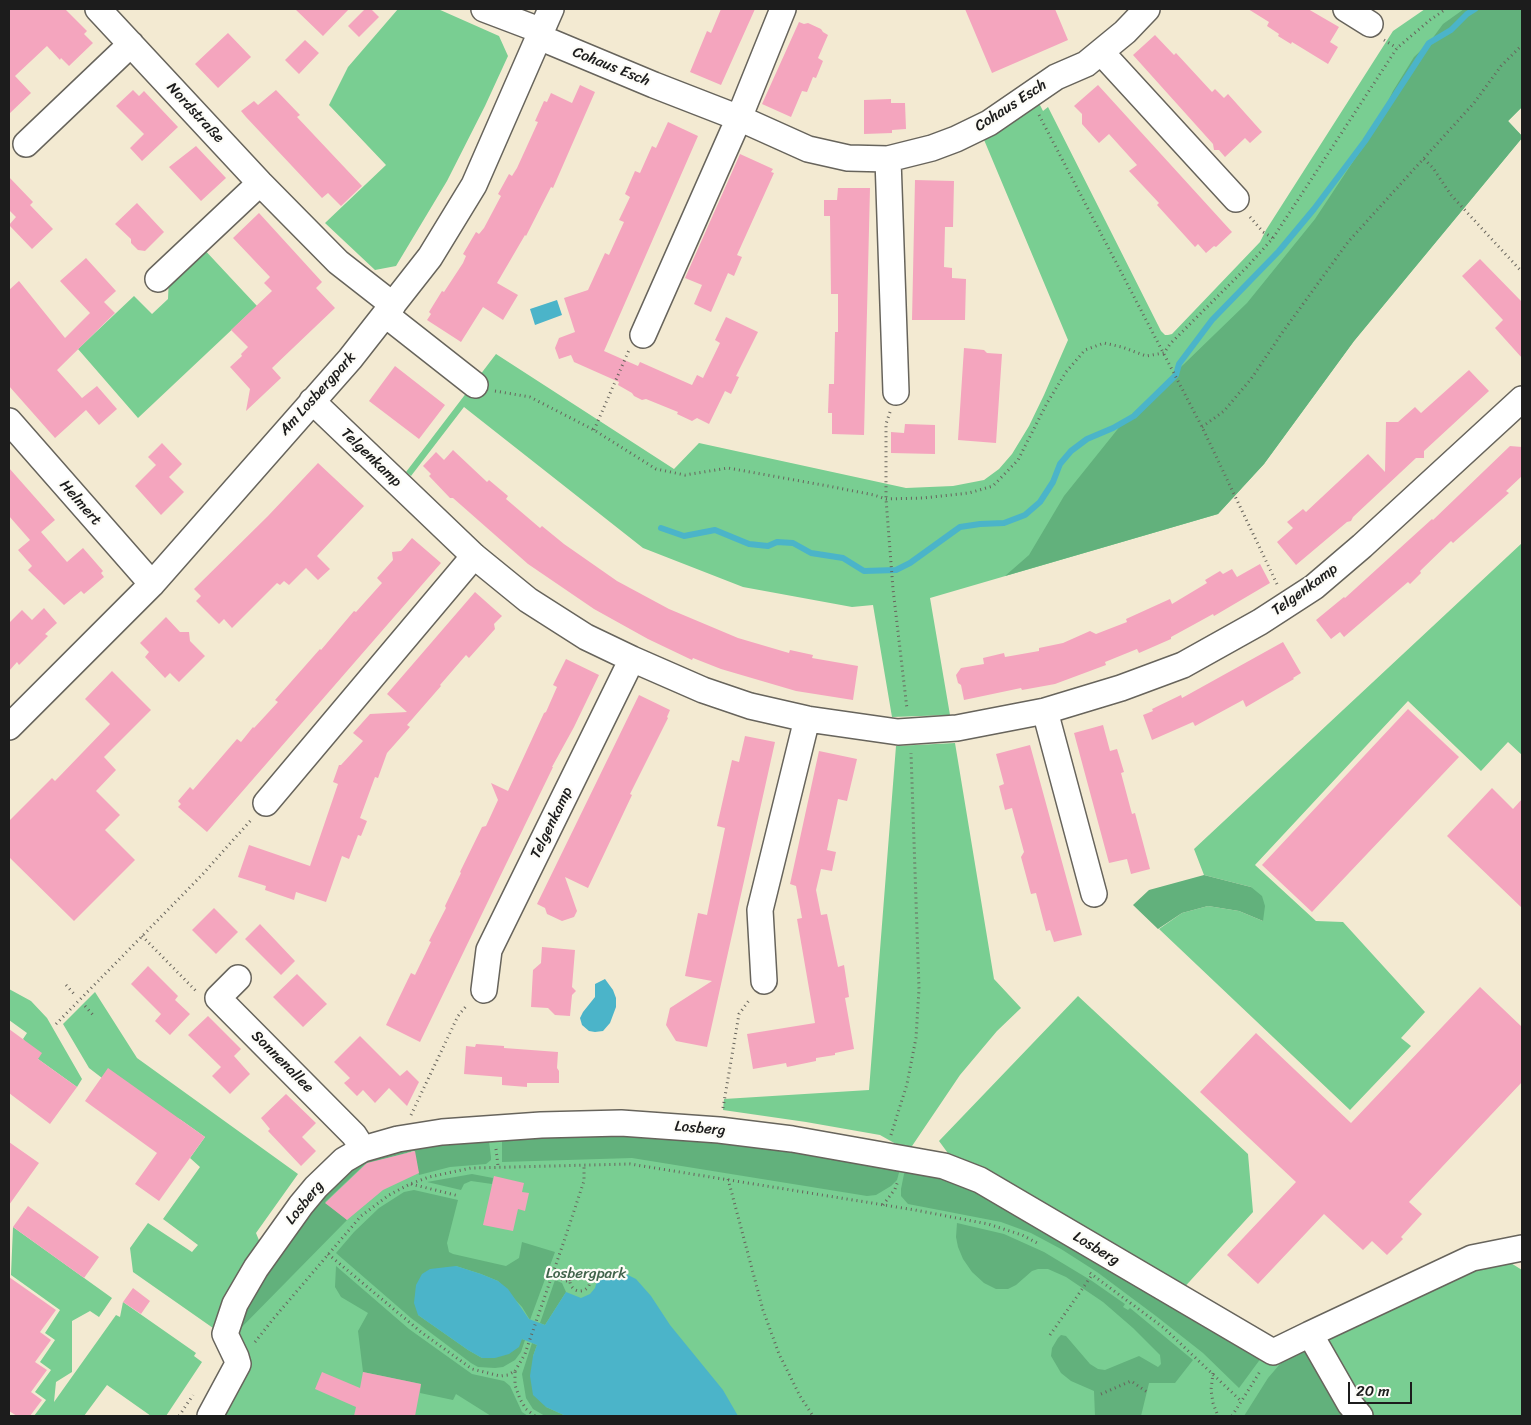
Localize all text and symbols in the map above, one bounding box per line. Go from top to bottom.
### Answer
street label: Cohaus Esch [570,43,652,91]
street label: Cohaus Esch [972,76,1050,136]
street label: Nordstraße [162,79,228,147]
street label: Am Losbergpark [276,349,360,439]
street label: Telgenkamp [337,425,405,491]
street label: Helmert [55,477,105,529]
street label: Telgenkamp [1268,560,1342,620]
street label: Telgenkamp [527,784,577,862]
street label: Sonnenallee [247,1027,317,1097]
street label: Losberg [674,1118,726,1140]
street label: Losberg [282,1178,328,1228]
street label: Losberg [1070,1228,1122,1270]
park label: Losbergpark [546,1265,626,1283]
scale bar [1351,1372,1415,1404]
text: 20 m [1356,1378,1390,1404]

